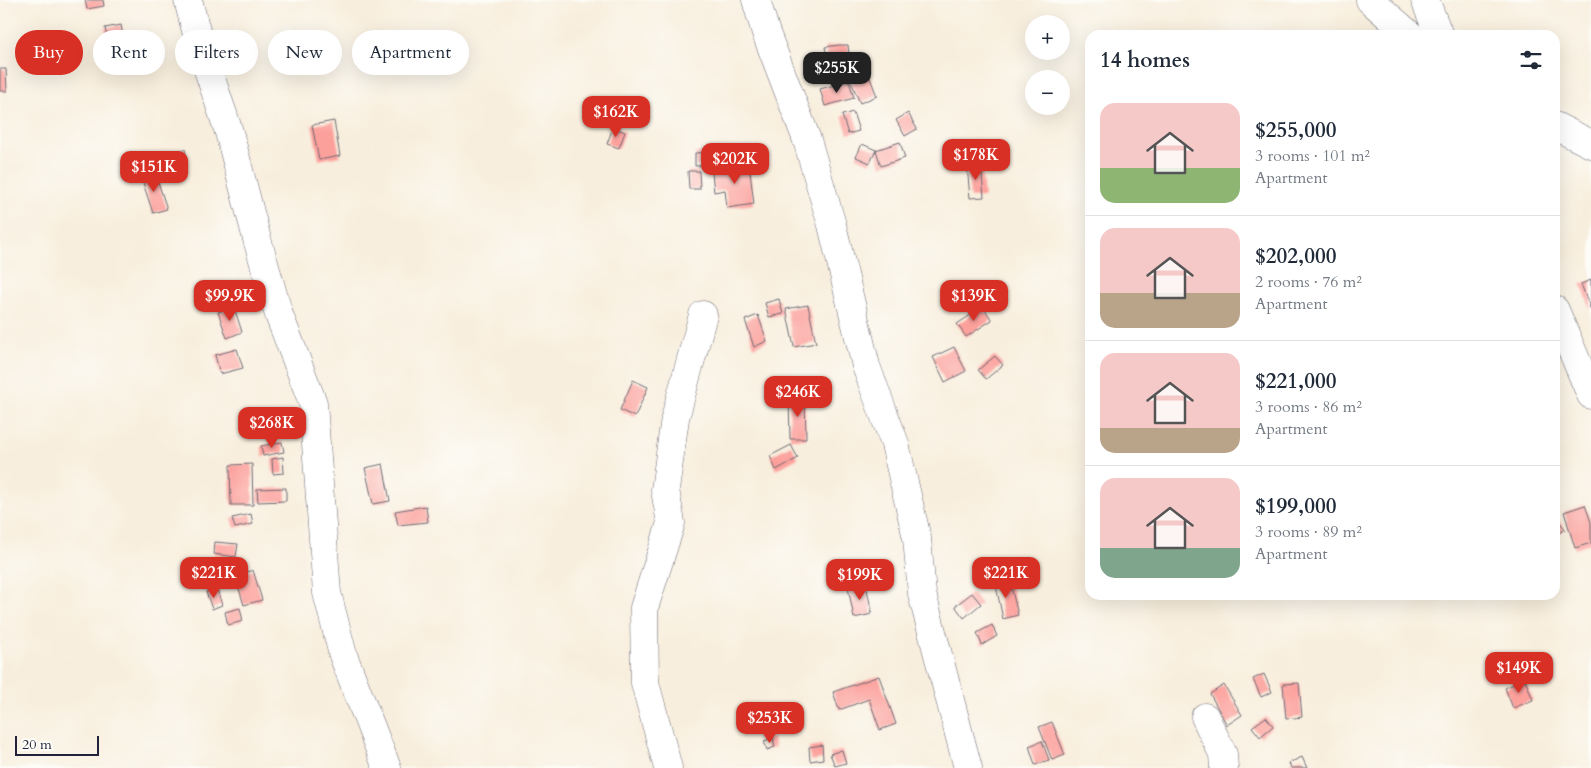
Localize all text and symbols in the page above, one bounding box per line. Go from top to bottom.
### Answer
map controls [1025,15,1070,115]
button: + [1025,15,1070,60]
chip: Buy [15,30,83,75]
chip: Rent [93,30,165,75]
chip: Filters [175,30,258,75]
chip: New [268,30,342,75]
chip: Apartment [352,30,469,75]
text: 14 homes [1100,46,1190,75]
icon: filters [1517,46,1545,74]
pin: $255K [802,52,872,94]
text: $255K [814,57,860,79]
button: − [1025,70,1070,115]
pin: $162K [581,96,651,138]
text: $162K [593,101,639,123]
text: $255,000 [1255,116,1336,145]
icon: home [1140,123,1200,183]
pin: $178K [941,138,1011,181]
pin: $202K [700,142,770,185]
text: $178K [953,144,999,166]
text: 3 rooms · 101 m² [1255,145,1370,167]
text: $202K [712,148,758,170]
pin: $151K [119,150,189,193]
text: $151K [131,156,177,178]
text: Apartment [1255,167,1328,189]
text: $202,000 [1255,242,1336,271]
icon: home [1140,248,1200,308]
text: 2 rooms · 76 m² [1255,271,1362,293]
pin: $99.9K [189,280,271,322]
pin: $139K [939,280,1009,322]
text: $99.9K [205,285,255,307]
text: $139K [951,285,997,307]
text: Apartment [1255,293,1328,315]
text: $221,000 [1255,367,1336,396]
icon: home [1140,373,1200,433]
pin: $246K [763,376,833,418]
text: $246K [775,381,821,403]
text: 3 rooms · 86 m² [1255,396,1362,418]
pin: $268K [237,406,307,449]
text: $268K [249,412,295,434]
text: Apartment [1255,418,1328,440]
text: $199,000 [1255,492,1336,521]
icon: home [1140,498,1200,558]
text: 3 rooms · 89 m² [1255,521,1362,543]
text: Apartment [1255,543,1328,565]
pin: $221K [179,556,249,599]
pin: $221K [971,556,1041,599]
pin: $199K [825,558,895,601]
text: $221K [191,562,237,584]
text: $221K [983,562,1029,584]
text: $199K [837,564,883,586]
pin: $149K [1484,652,1554,694]
text: $149K [1496,657,1542,679]
pin: $253K [735,702,805,744]
text: $253K [747,707,793,729]
scale bar [15,733,99,756]
text: 20 m [22,735,52,754]

